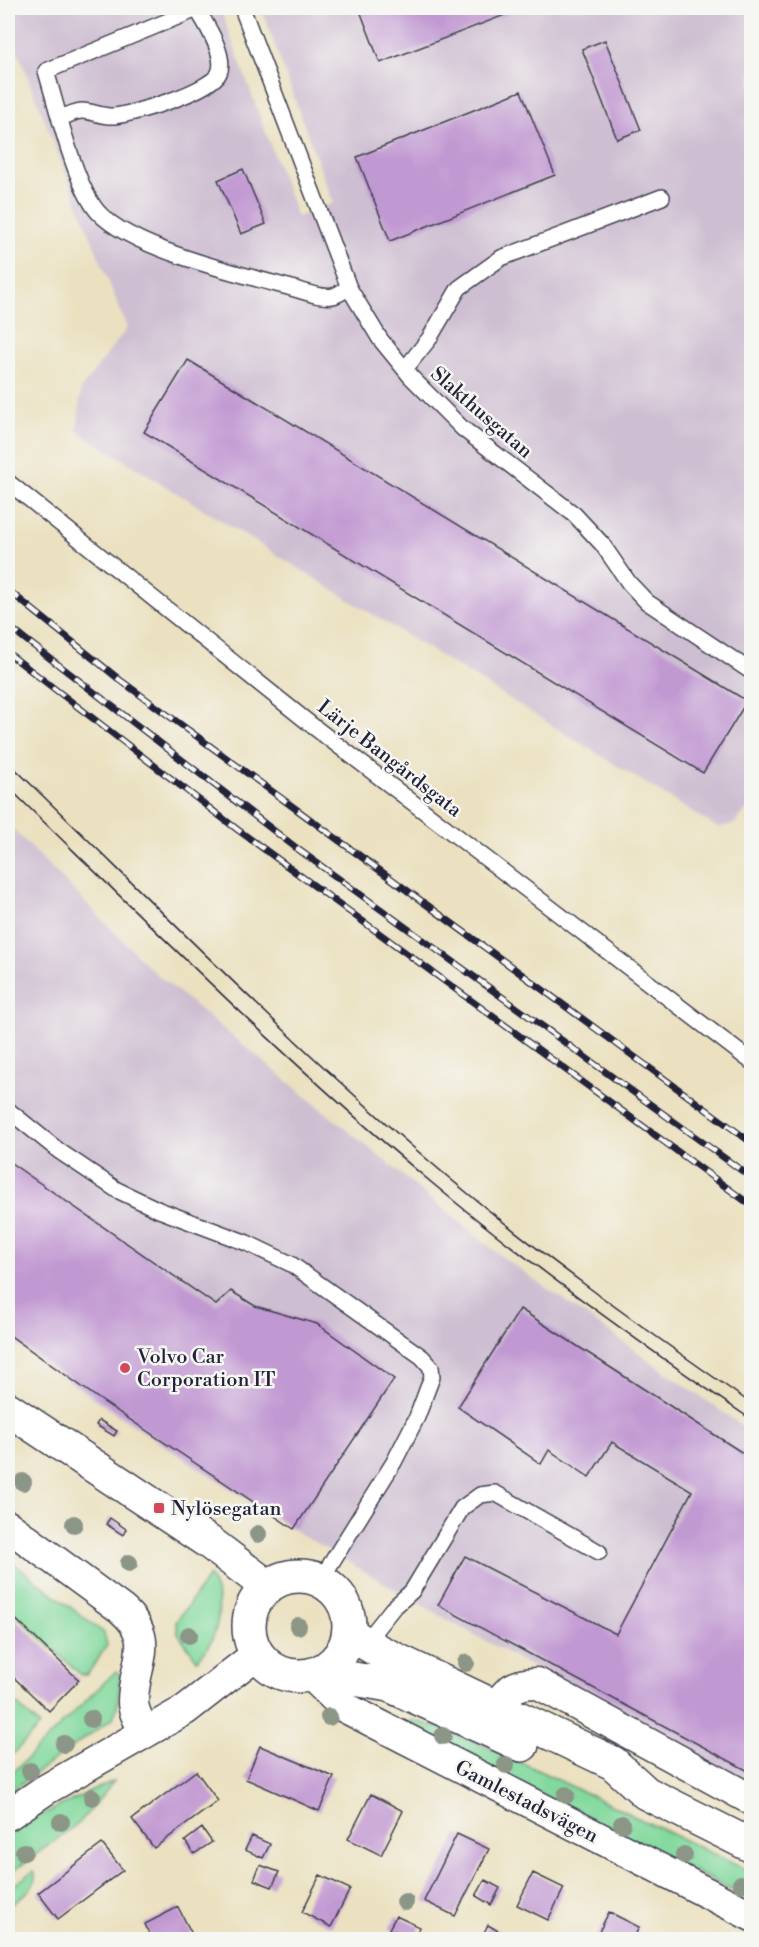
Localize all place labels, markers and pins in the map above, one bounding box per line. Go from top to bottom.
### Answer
place label: Volvo Car Corporation IT [136,1345,275,1393]
marker: Volvo Car Corporation IT [118,1361,132,1375]
place label: Nylösegatan [171,1497,282,1522]
marker: Nylösegatan [152,1501,166,1515]

